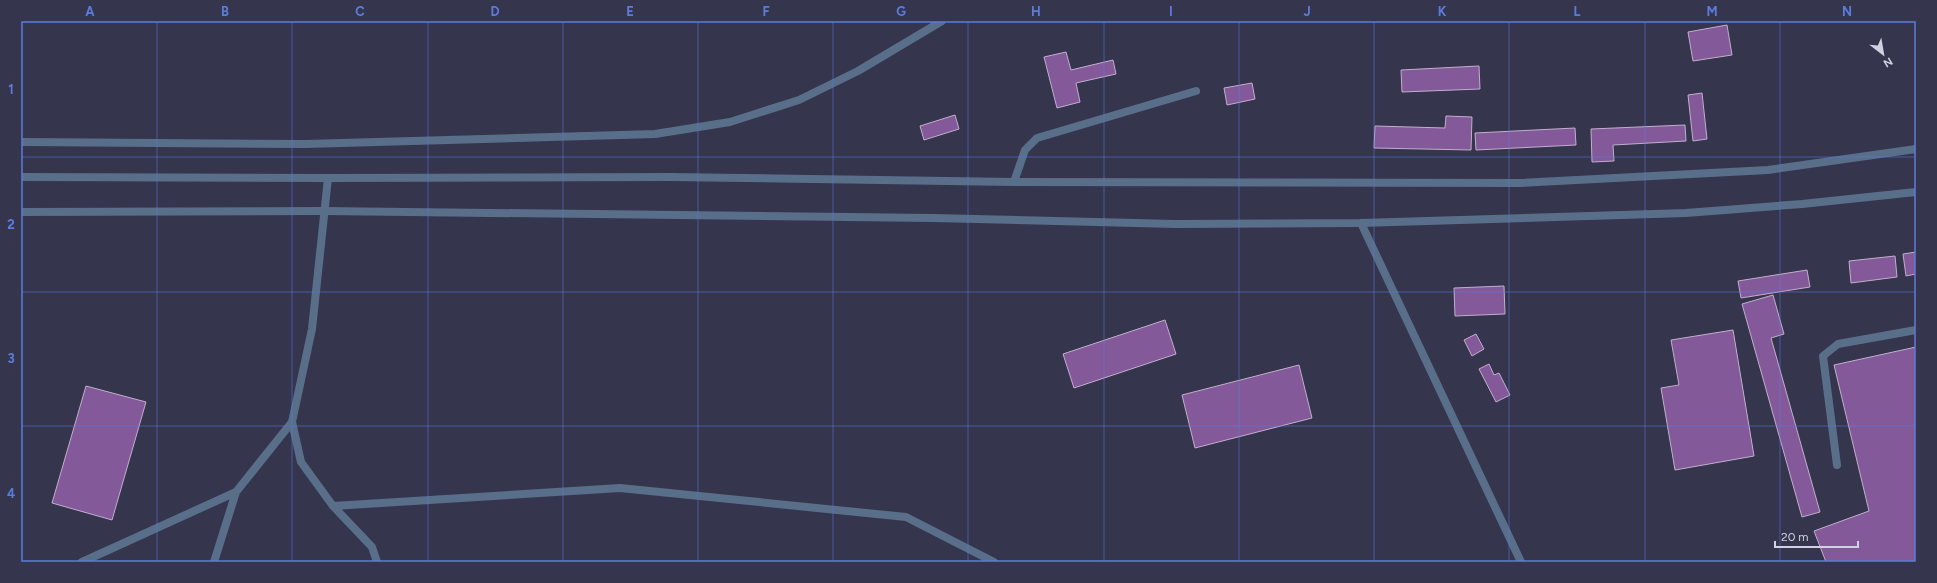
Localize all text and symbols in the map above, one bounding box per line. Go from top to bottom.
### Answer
text: A [85,4,95,19]
text: B [221,4,229,19]
text: C [355,4,365,19]
text: D [490,4,500,19]
text: E [626,4,634,19]
text: F [762,4,770,19]
text: G [896,4,906,19]
text: H [1031,4,1041,19]
text: I [1169,4,1173,19]
text: J [1303,4,1311,19]
text: K [1438,4,1447,19]
text: L [1574,4,1581,19]
text: M [1706,4,1718,19]
text: N [1842,4,1852,19]
north arrow [1863,34,1903,74]
text: N [1881,54,1895,70]
text: 1 [8,82,14,97]
text: 2 [7,217,15,232]
text: 3 [7,351,15,366]
text: 4 [7,486,15,501]
scale bar [1775,523,1858,549]
text: 20 m [1781,530,1809,544]

